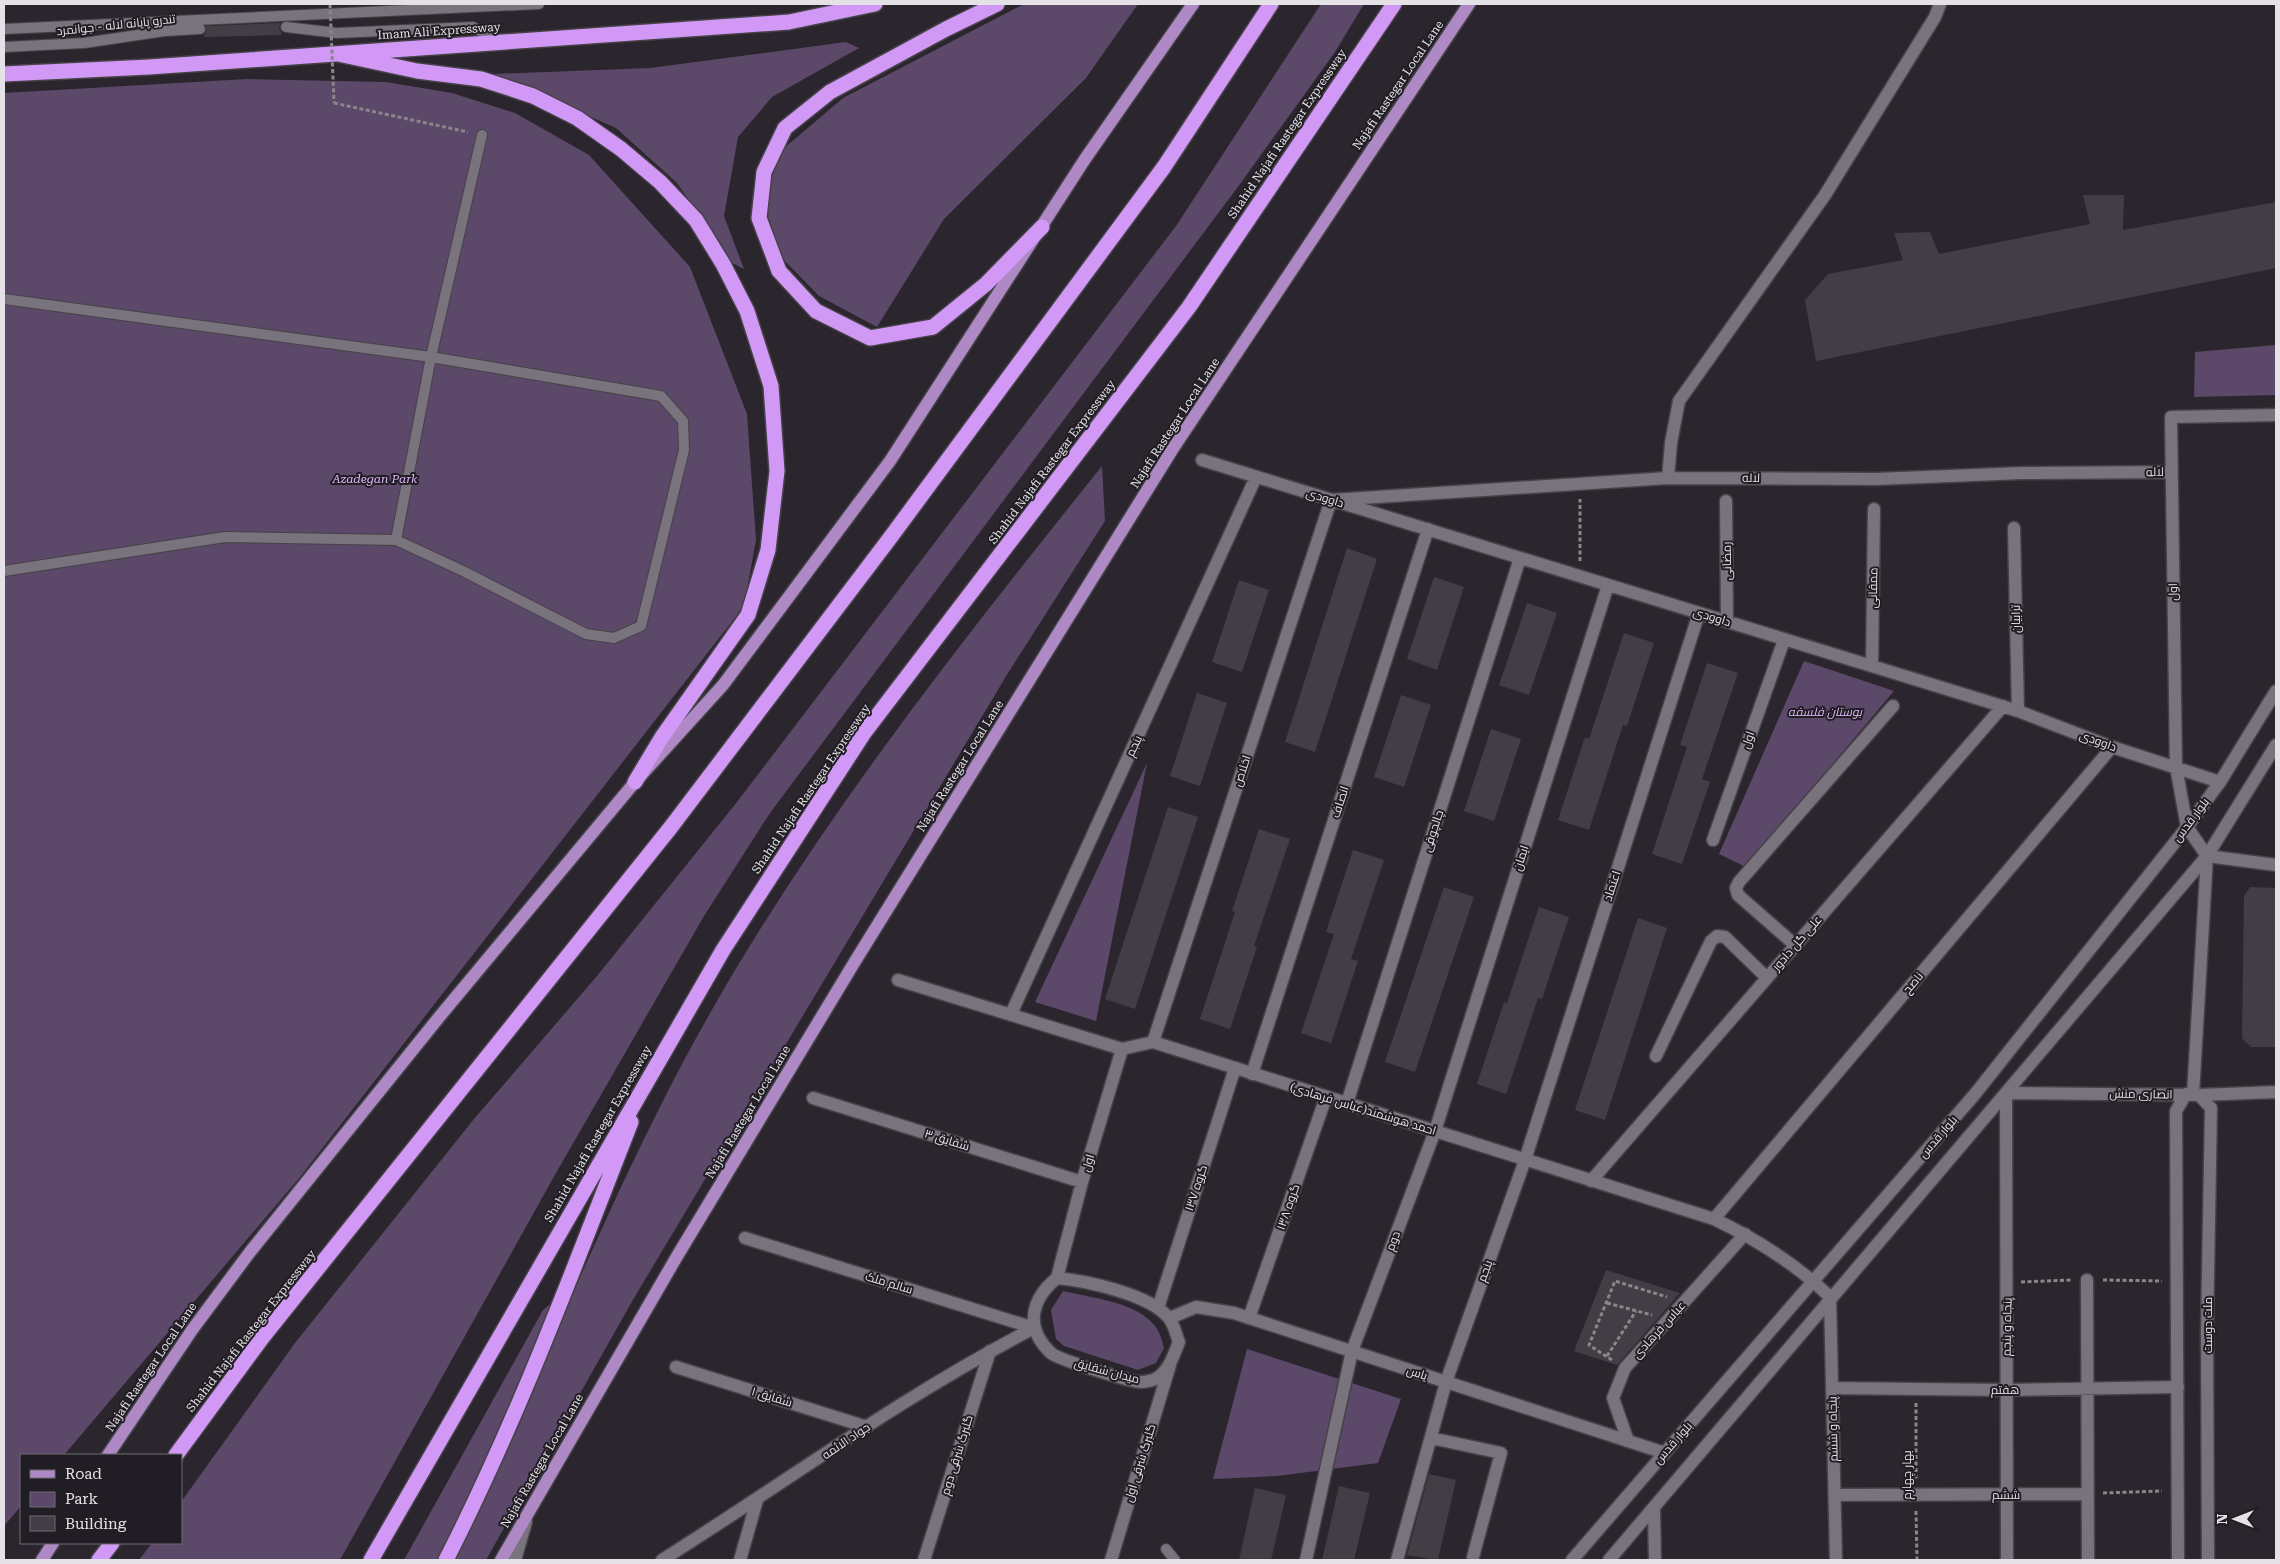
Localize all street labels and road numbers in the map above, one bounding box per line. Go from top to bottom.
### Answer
street label: تندرو پایانه لاله - جوانمرد [56,12,177,40]
street label: Najafi Rastegar Local Lane [1350,17,1447,152]
street label: Imam Ali Expressway [377,20,502,42]
street label: Shahid Najafi Rastegar Expressway [1225,46,1350,222]
street label: Najafi Rastegar Local Lane [1128,355,1223,491]
street label: Shahid Najafi Rastegar Expressway [986,377,1119,547]
street label: لاله [2146,465,2164,479]
street label: لاله [1742,471,1760,485]
street label: داوودی [1304,486,1346,510]
street label: رمضانی [1720,542,1734,580]
street label: ممقانی [1866,567,1880,609]
street label: اول [2166,583,2180,601]
street label: ترابیان [2009,604,2023,633]
street label: داوودی [1691,605,1733,629]
street label: Najafi Rastegar Local Lane [914,697,1007,834]
street label: Shahid Najafi Rastegar Expressway [749,701,874,877]
street label: داوودی [2077,728,2119,754]
street label: اول [1738,729,1758,751]
street label: پنجم [1123,732,1147,760]
street label: اخلاص [1230,754,1254,788]
street label: انصاف [1328,784,1352,820]
street label: بلوار قدس [2170,795,2212,845]
street label: چالچوقی [1420,808,1448,854]
street label: ایمان [1510,843,1532,873]
street label: اعتماد [1601,869,1623,903]
street label: علی گل دادور [1769,913,1825,974]
street label: ناصح [1900,969,1927,997]
street label: Shahid Najafi Rastegar Expressway [542,1042,655,1225]
street label: Najafi Rastegar Local Lane [703,1043,794,1181]
street label: احمد هوشمند(عباس فرهادی) [1288,1080,1438,1138]
street label: انصاری منش [2109,1086,2173,1102]
street label: بلوار قدس [1916,1113,1960,1161]
street label: شقایق ۳ [923,1127,971,1153]
street label: اول [1079,1152,1097,1174]
street label: گروه ۱۳۷ [1182,1163,1210,1213]
street label: گروه ۱۳۸ [1274,1182,1302,1232]
street label: دوم [1383,1229,1404,1253]
street label: Shahid Najafi Rastegar Expressway [183,1247,319,1415]
street label: پنجم [1475,1258,1497,1284]
street label: سالم ملک [863,1269,914,1298]
street label: پنجاه و پنجم [1999,1297,2017,1357]
street label: ملت دوست [2201,1297,2215,1353]
street label: عباس فرهادی [1630,1298,1688,1362]
street label: Najafi Rastegar Local Lane [103,1299,200,1434]
street label: میدان شقایق [1073,1356,1141,1386]
street label: یاس [1405,1363,1430,1383]
street label: هفتم [1991,1383,2019,1398]
street label: شقایق ۱ [750,1384,794,1410]
street label: Najafi Rastegar Local Lane [498,1391,586,1531]
street label: پنجاه و ششم [1825,1395,1843,1462]
street label: گلبرگ شرقی دوم [938,1413,977,1497]
street label: بلوار قدس [1651,1419,1695,1467]
street label: جواد الائمه [819,1420,873,1462]
street label: گلبرگ شرقی اول [1121,1422,1159,1504]
street label: بهار چهارم [1900,1450,1916,1500]
street label: ششم [1992,1488,2020,1503]

